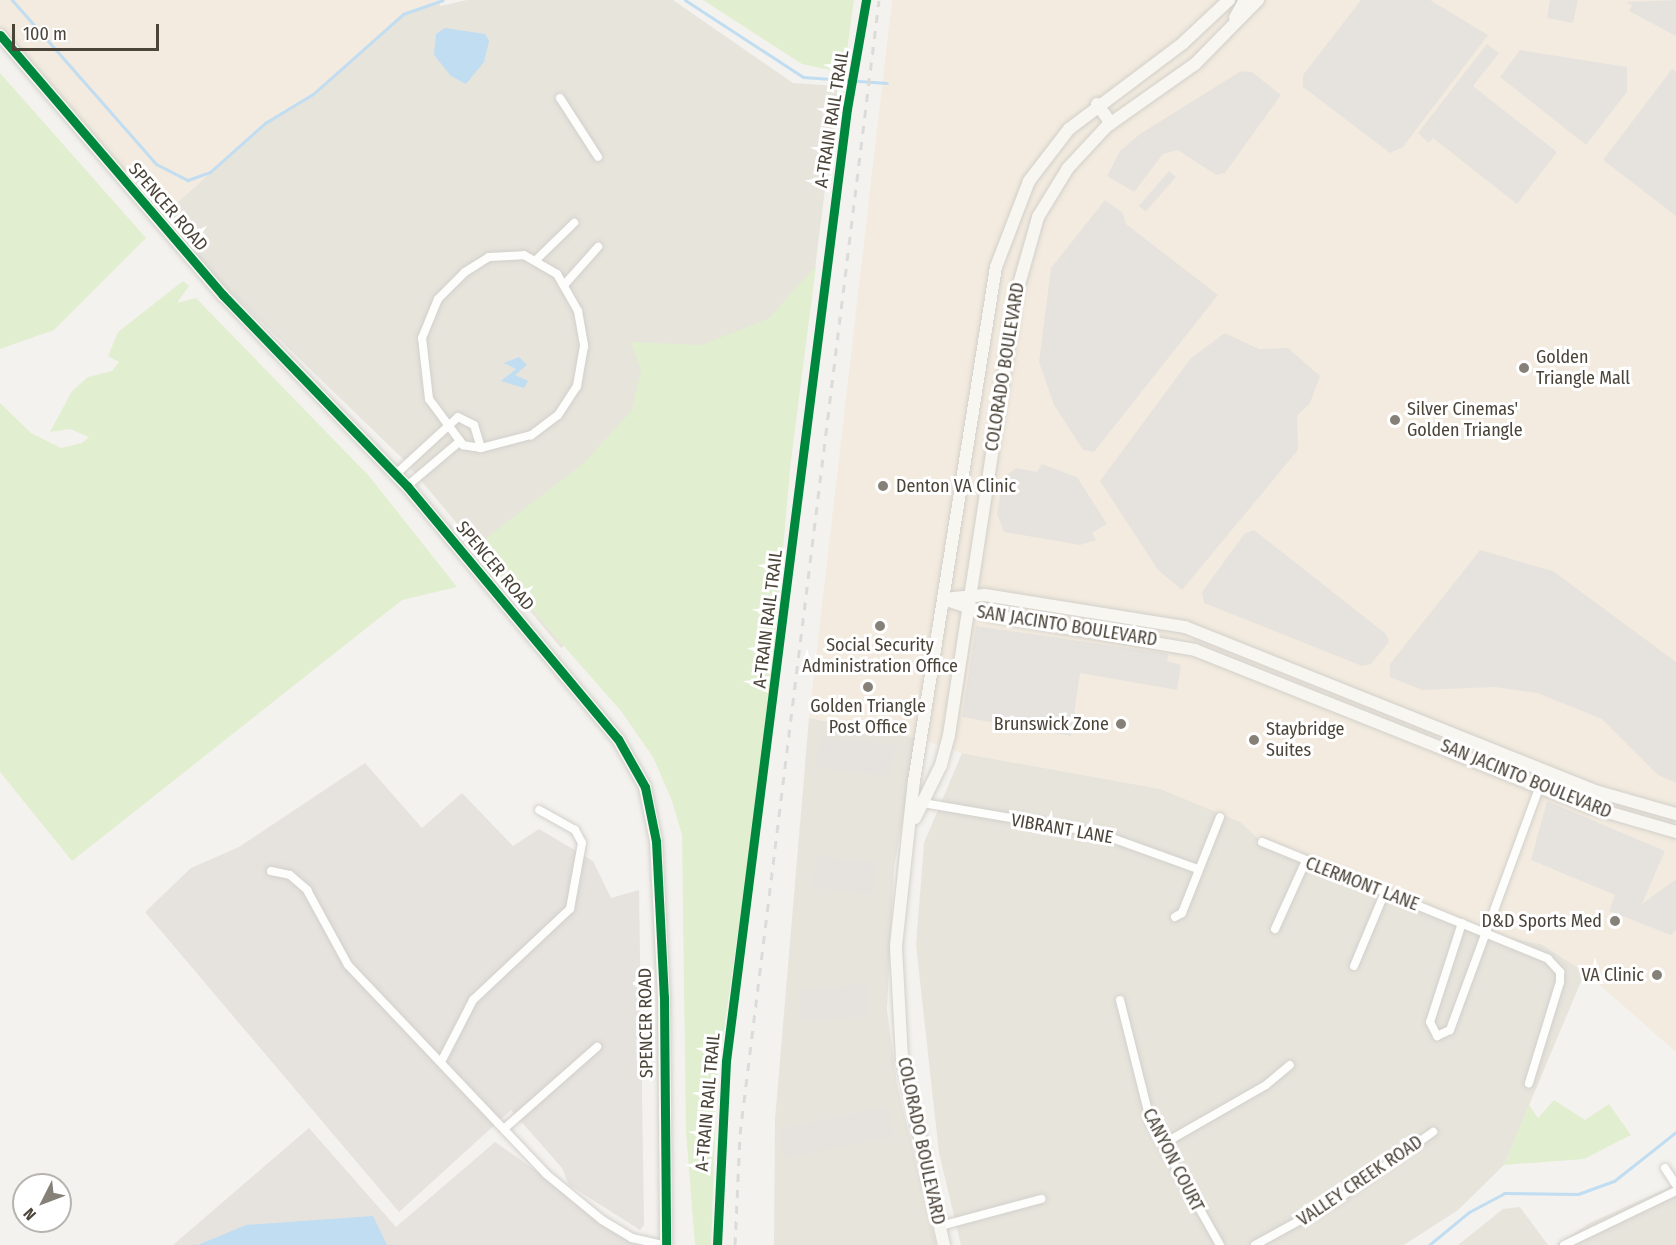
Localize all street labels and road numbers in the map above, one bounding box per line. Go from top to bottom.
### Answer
street label: A-TRAIN RAIL TRAIL [810,49,854,189]
street label: SPENCER ROAD [124,158,212,256]
street label: COLORADO BOULEVARD [981,281,1029,453]
street label: SPENCER ROAD [451,517,539,615]
street label: A-TRAIN RAIL TRAIL [749,549,787,689]
street label: SAN JACINTO BOULEVARD [975,601,1159,651]
street label: SAN JACINTO BOULEVARD [1437,735,1615,823]
street label: VIBRANT LANE [1009,809,1115,849]
street label: CLERMONT LANE [1302,852,1422,916]
street label: SPENCER ROAD [634,968,658,1078]
street label: A-TRAIN RAIL TRAIL [691,1032,725,1172]
street label: COLORADO BOULEVARD [893,1055,949,1227]
street label: CANYON COURT [1138,1105,1208,1215]
street label: VALLEY CREEK ROAD [1293,1131,1427,1231]

